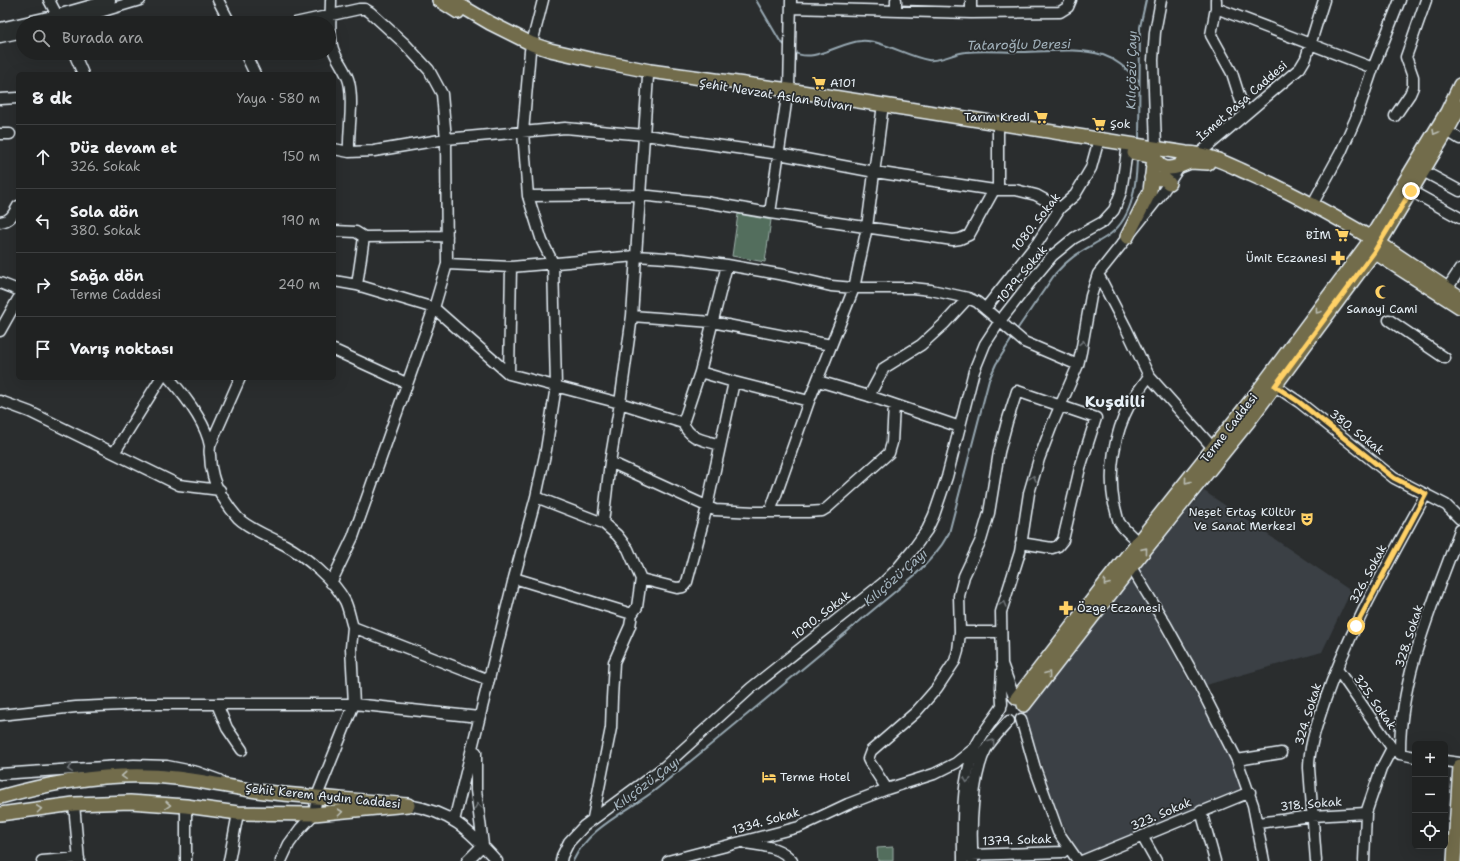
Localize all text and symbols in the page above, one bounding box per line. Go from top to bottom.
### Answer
search box [16,16,336,60]
icon: search [30,27,52,49]
text: Burada ara [62,28,143,48]
water label: Kılıçözü Çayı [1122,30,1141,110]
water label: Tataroğlu Deresi [967,35,1071,54]
street label: İsmet Paşa Caddesi [1193,57,1291,145]
street label: Şehit Nevzat Aslan Bulvarı [698,75,854,115]
supermarket icon: A101 [811,75,827,91]
place label: A101 [830,75,856,91]
text: 8 dk [32,87,72,109]
text: Yaya · 580 m [237,90,320,107]
place label: Tarım Kredi [964,109,1030,125]
supermarket icon: Tarım Kredi [1033,109,1049,125]
supermarket icon: Şok [1091,116,1107,132]
place label: Şok [1110,116,1131,132]
one-way arrow [1432,128,1439,135]
text: Düz devam et [70,138,177,158]
icon: ahead [32,146,54,168]
text: 150 m [282,148,320,165]
text: 326. Sokak [70,158,141,175]
route end [1402,182,1420,200]
street label: 1080. Sokak [1008,189,1064,255]
text: Sola dön [70,202,139,222]
icon: left [32,210,54,232]
text: 190 m [281,212,320,229]
text: 380. Sokak [70,222,141,239]
place label: BİM [1306,227,1331,243]
supermarket icon: BİM [1334,227,1350,243]
street label: 1079. Sokak [993,242,1051,306]
place label: Ümit Eczanesi [1246,250,1327,266]
pharmacy icon: Ümit Eczanesi [1330,250,1346,266]
text: Sağa dön [70,266,144,286]
icon: right [32,274,54,296]
text: 240 m [278,276,320,293]
mosque icon: Sanayi Cami [1374,284,1390,300]
text: Terme Caddesi [70,286,161,303]
place label: Sanayi Cami [1346,301,1418,317]
one-way arrow [1315,307,1322,314]
icon: arrive [32,338,54,360]
text: Varış noktası [70,339,174,359]
one-way arrow [1078,340,1087,347]
street label: Terme Caddesi [1197,390,1261,466]
district label: Kuşdilli [1085,391,1145,412]
street label: 380. Sokak [1326,406,1388,459]
one-way arrow [1028,475,1037,482]
one-way arrow [1185,476,1192,483]
place label: Neşet Ertaş Kültür Ve Sanat Merkezi [1188,504,1296,534]
theatre icon: Neşet Ertaş Kültür Ve Sanat Merkezi [1299,511,1315,527]
street label: 326. Sokak [1346,541,1390,606]
water label: Kılıçözü Çayı [860,545,931,610]
one-way arrow [1141,547,1148,554]
one-way arrow [1104,578,1111,585]
street label: 1090. Sokak [788,587,854,643]
pharmacy icon: Özge Eczanesi [1058,600,1074,616]
place label: Özge Eczanesi [1077,600,1161,616]
one-way arrow [998,601,1007,608]
street label: 328. Sokak [1391,602,1427,669]
route start [1347,617,1365,635]
one-way arrow [1043,671,1051,678]
street label: 325. Sokak [1350,671,1400,733]
street label: 324. Sokak [1291,681,1325,747]
one-way arrow [987,739,994,746]
map controls [1412,741,1448,849]
button: + [1412,741,1448,777]
water label: Kılıçözü Çayı [610,753,683,814]
one-way arrow [67,765,73,774]
hotel icon: Terme Hotel [761,769,777,785]
place label: Terme Hotel [780,769,850,785]
one-way arrow [121,771,127,780]
one-way arrow [963,777,972,784]
button: − [1412,777,1448,813]
street label: Şehit Kerem Aydın Caddesi [245,780,401,812]
street label: 318. Sokak [1279,793,1343,815]
street label: 323. Sokak [1128,794,1194,834]
one-way arrow [165,800,171,809]
one-way arrow [474,803,483,809]
street label: 1334. Sokak [730,804,802,838]
one-way arrow [36,805,42,814]
one-way arrow [337,807,343,816]
button: locate [1412,813,1448,849]
street label: 1379. Sokak [982,831,1052,849]

